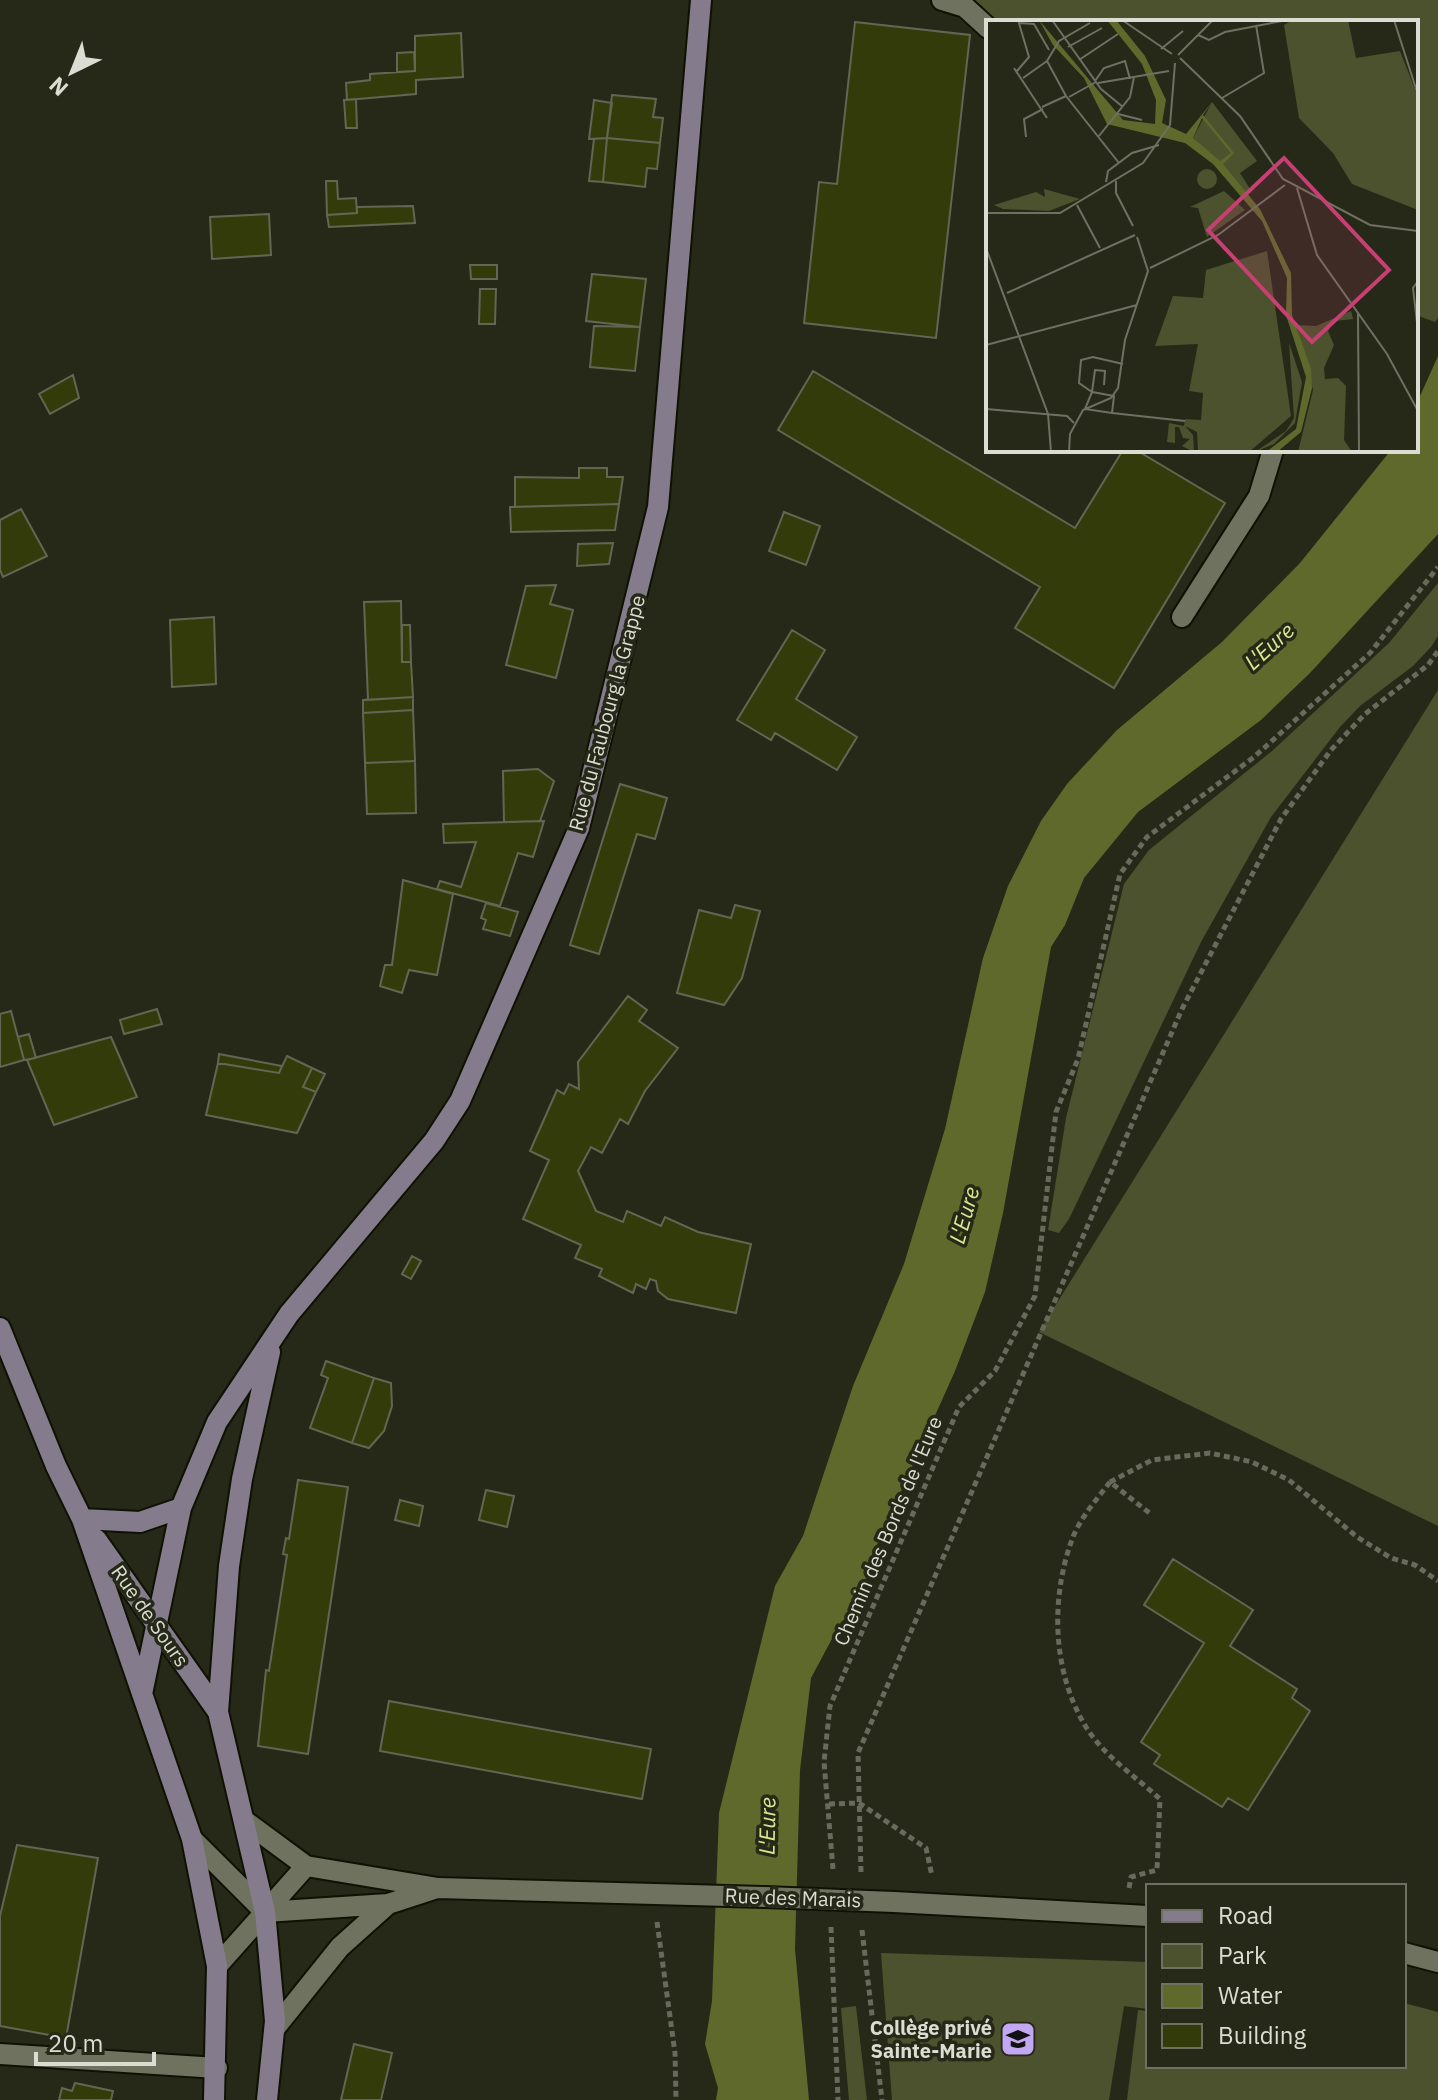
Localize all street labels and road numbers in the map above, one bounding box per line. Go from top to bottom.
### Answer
street label: Rue du Faubourg la Grappe [562,592,651,834]
street label: Chemin des Bords de l'Eure [827,1412,948,1650]
street label: Rue de Sours [105,1559,195,1672]
street label: Rue des Marais [724,1882,862,1913]

